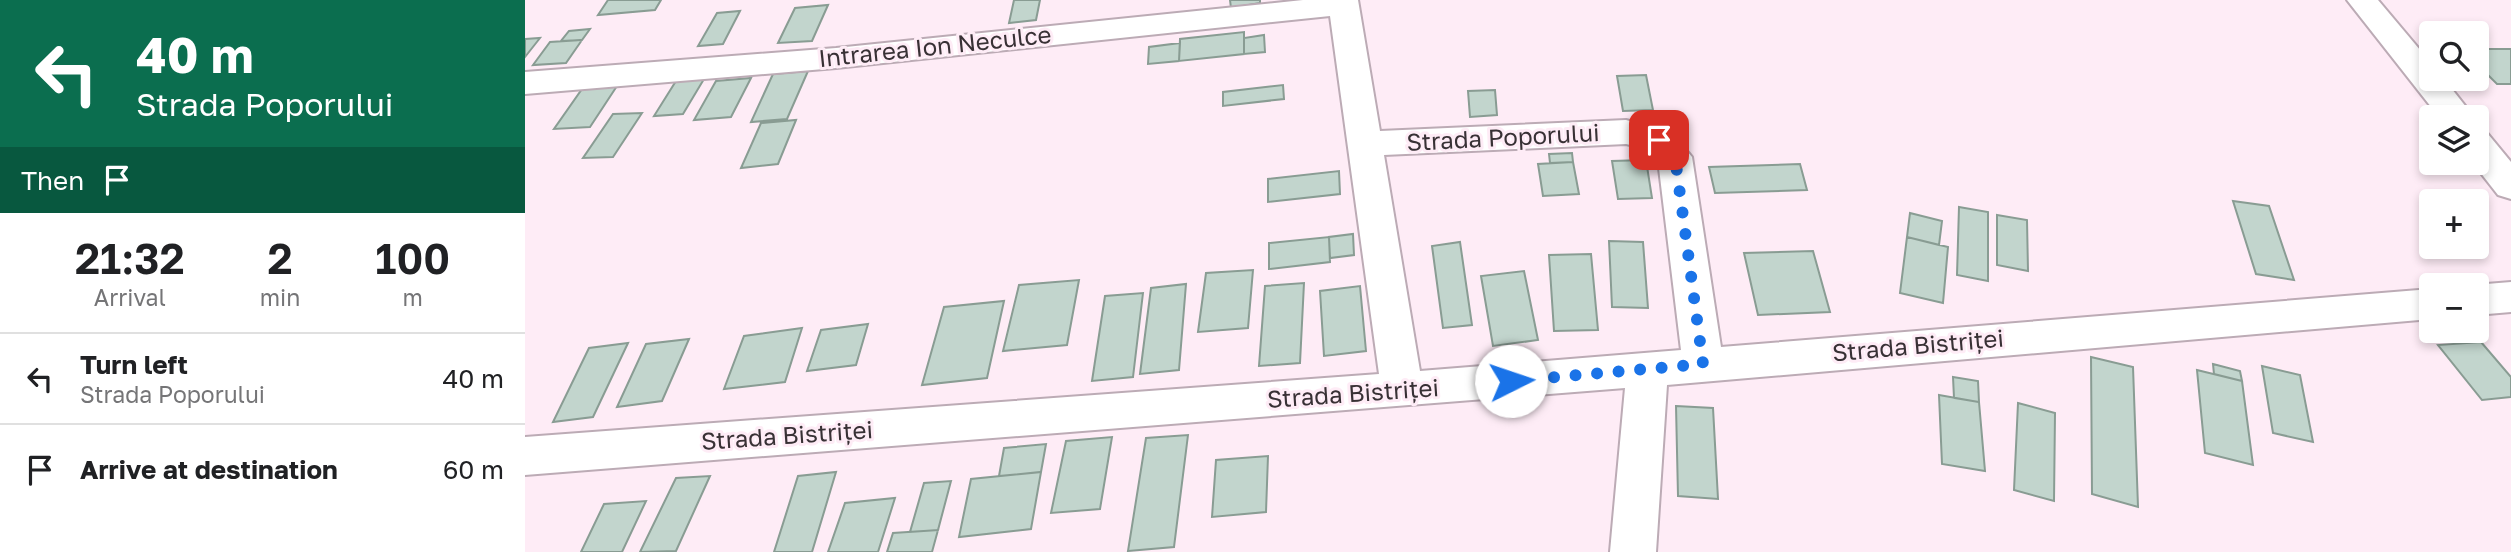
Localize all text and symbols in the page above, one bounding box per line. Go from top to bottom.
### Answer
street label: Intrarea Ion Neculce [817,19,1053,72]
map controls [2419,21,2489,343]
button: search [2419,21,2489,91]
text: 40 m [136,25,254,84]
icon: left [21,28,112,119]
text: Strada Poporului [136,85,393,123]
button: layers [2419,105,2489,175]
pin [1629,110,1689,170]
street label: Strada Poporului [1406,117,1600,156]
icon: arrive [1640,121,1678,159]
icon: arrive [98,161,136,199]
text: Then [21,165,84,196]
button: + [2419,189,2489,259]
text: 21:32 [75,233,185,283]
text: 2 [267,233,293,283]
text: 100 [375,233,450,283]
button: − [2419,273,2489,343]
text: Arrival [94,283,166,311]
text: min [260,283,300,311]
text: m [402,283,423,311]
street label: Strada Bistriței [1831,323,2005,367]
position arrow [1474,344,1548,418]
text: Turn left [80,349,188,380]
icon: left [21,360,59,398]
text: 40 m [443,363,504,394]
street label: Strada Bistriței [1266,372,1440,414]
text: Strada Poporului [80,380,265,408]
street label: Strada Bistriței [700,414,874,456]
icon: arrive [21,451,59,489]
text: Arrive at destination [80,454,338,485]
text: 60 m [443,454,504,485]

